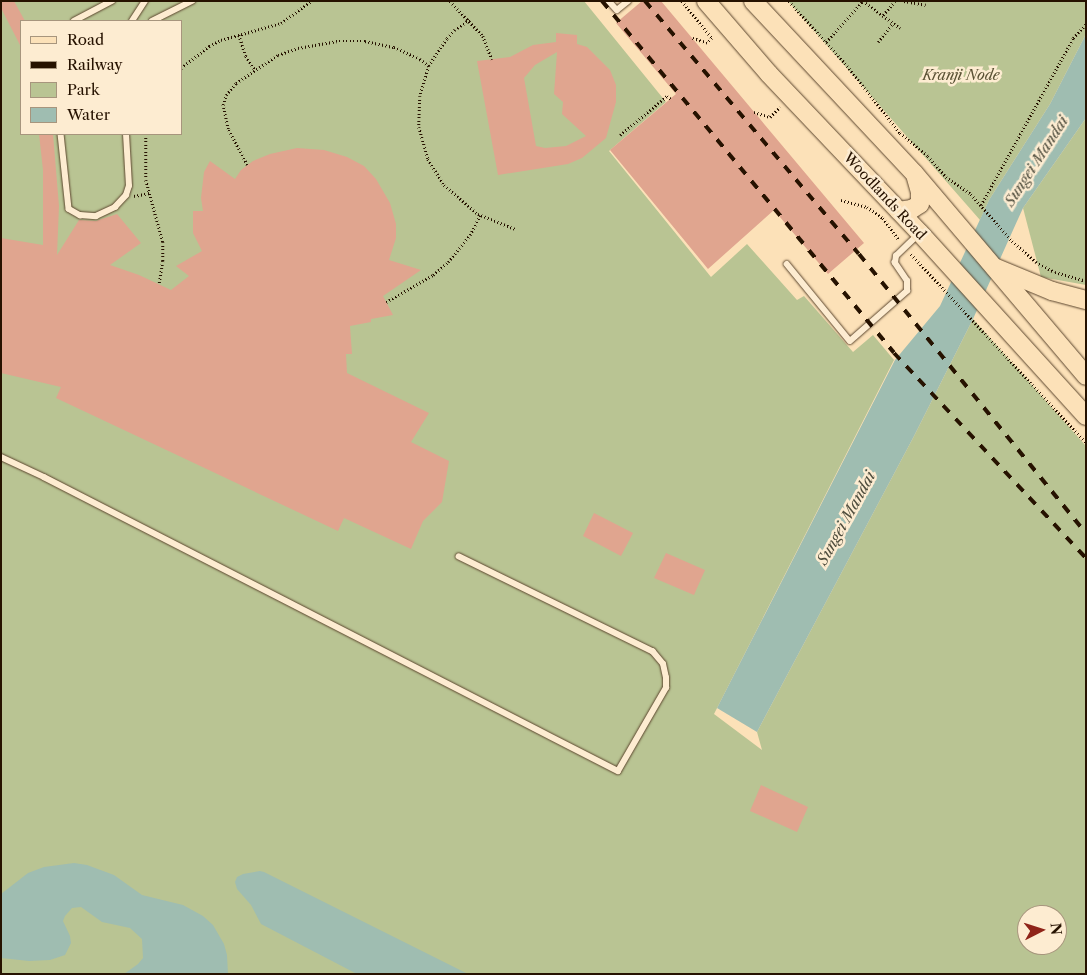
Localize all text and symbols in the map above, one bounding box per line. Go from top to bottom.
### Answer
legend [20,20,182,135]
text: Road [67,30,104,49]
text: Railway [67,55,123,74]
park label: Kranji Node [923,67,999,83]
text: Park [67,80,100,99]
text: Water [67,105,110,124]
water label: Sungei Mandai [1000,113,1072,209]
street label: Woodlands Road [840,149,930,243]
water label: Sungei Mandai [813,468,879,568]
north arrow [1017,905,1067,955]
text: N [1046,922,1065,936]

